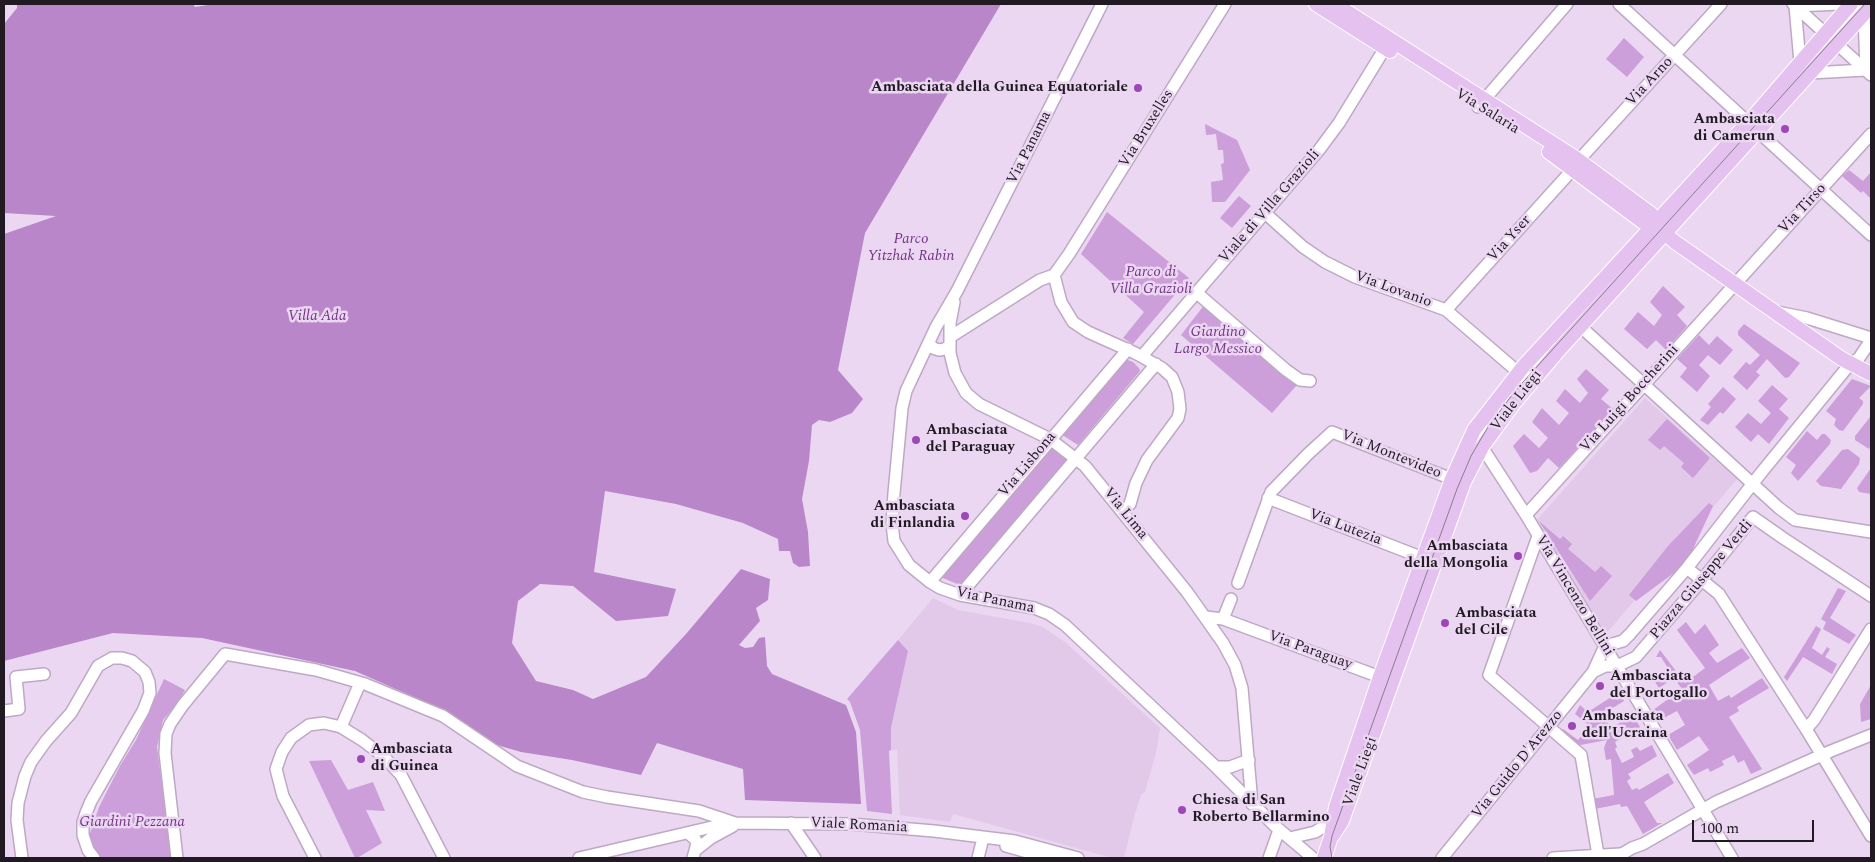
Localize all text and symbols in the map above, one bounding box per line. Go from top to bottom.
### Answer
street label: Via Arno [1623,54,1677,110]
place label: Ambasciata della Guinea Equatoriale [871,79,1128,97]
marker: Ambasciata della Guinea Equatoriale [1132,82,1144,94]
street label: Via Salaria [1452,85,1522,139]
street label: Via Bruxelles [1116,87,1178,171]
street label: Via Panama [1004,108,1056,188]
place label: Ambasciata di Camerun [1693,111,1775,146]
marker: Ambasciata di Camerun [1779,123,1791,135]
street label: Viale di Villa Grazioli [1216,146,1324,268]
street label: Via Tirso [1775,180,1831,238]
street label: Via Yser [1484,212,1536,266]
park label: Parco Yitzhak Rabin [867,231,955,266]
park label: Parco di Villa Grazioli [1110,264,1192,299]
street label: Via Lovanio [1352,268,1434,312]
park label: Villa Ada [288,308,346,326]
park label: Giardino Largo Messico [1174,324,1262,359]
street label: Via Luigi Boccherini [1577,341,1683,457]
street label: Viale Liegi [1487,367,1547,435]
place label: Ambasciata del Paraguay [926,422,1015,457]
street label: Via Montevideo [1338,427,1444,483]
street label: Via Lisbona [995,429,1061,501]
marker: Ambasciata del Paraguay [910,434,922,446]
street label: Via Lima [1099,485,1151,543]
place label: Ambasciata di Finlandia [870,498,955,533]
street label: Via Lutezia [1306,506,1384,550]
marker: Ambasciata di Finlandia [959,510,971,522]
street label: Piazza Giuseppe Verdi [1647,517,1757,643]
street label: Via Vincenzo Bellini [1531,532,1617,660]
place label: Ambasciata della Mongolia [1404,538,1508,573]
marker: Ambasciata della Mongolia [1512,550,1524,562]
street label: Via Panama [954,584,1036,618]
place label: Ambasciata del Cile [1455,605,1537,640]
marker: Ambasciata del Cile [1439,617,1451,629]
street label: Via Paraguay [1266,628,1354,674]
place label: Ambasciata del Portogallo [1610,668,1707,703]
marker: Ambasciata del Portogallo [1594,680,1606,692]
street label: Via Guido D'Arezzo [1469,707,1567,823]
place label: Ambasciata dell'Ucraina [1582,708,1667,743]
marker: Ambasciata dell'Ucraina [1566,720,1578,732]
street label: Viale Liegi [1340,735,1382,809]
place label: Ambasciata di Guinea [371,741,453,776]
marker: Ambasciata di Guinea [355,753,367,765]
place label: Chiesa di San Roberto Bellarmino [1192,792,1330,827]
marker: Chiesa di San Roberto Bellarmino [1176,804,1188,816]
scale bar [1695,810,1818,842]
park label: Giardini Pezzana [79,814,185,832]
street label: Viale Romania [810,814,908,838]
text: 100 m [1700,817,1739,840]

